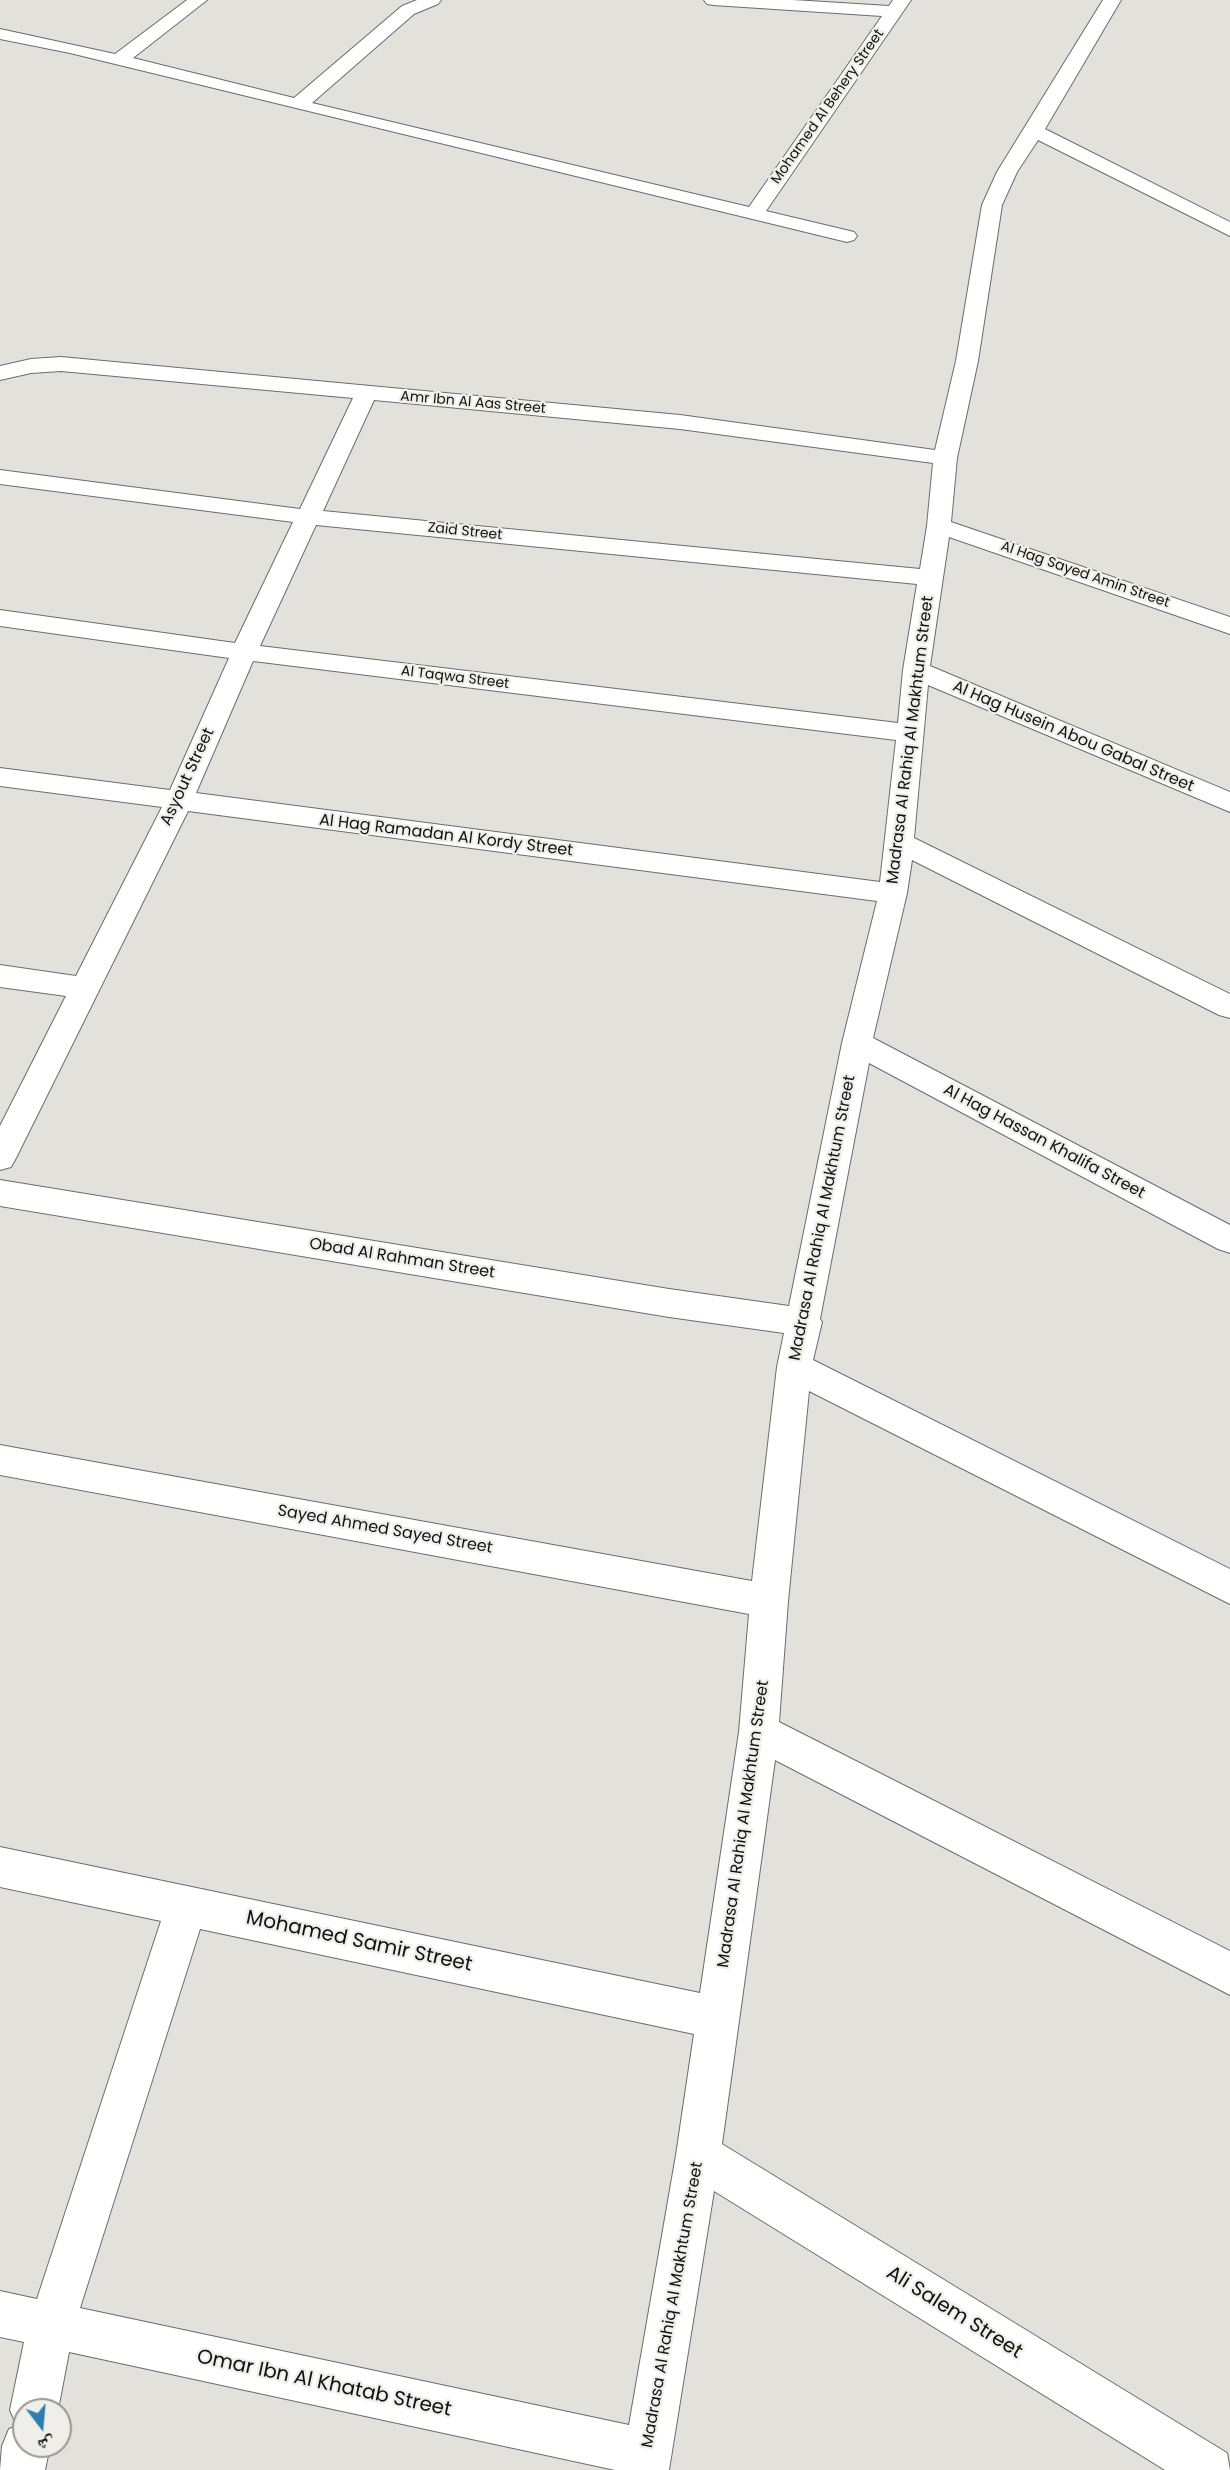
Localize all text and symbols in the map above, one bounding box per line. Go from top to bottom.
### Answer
street label: Mohamed Al Behery Street [768,26,888,188]
street label: Amr Ibn Al Aas Street [400,388,546,418]
street label: Zaid Street [427,520,503,544]
street label: Al Hag Sayed Amin Street [998,538,1172,612]
street label: Madrasa Al Rahiq Al Makhtum Street [884,595,938,885]
street label: Al Taqwa Street [400,663,510,693]
street label: Al Hag Husein Abou Gabal Street [949,677,1197,797]
street label: Asyout Street [157,725,219,829]
street label: Al Hag Ramadan Al Kordy Street [318,811,574,861]
street label: Madrasa Al Rahiq Al Makhtum Street [786,1074,860,1362]
street label: Al Hag Hassan Khalifa Street [940,1081,1148,1203]
street label: Obad Al Rahman Street [308,1235,496,1283]
street label: Sayed Ahmed Sayed Street [276,1502,494,1558]
street label: Madrasa Al Rahiq Al Makhtum Street [714,1679,774,1969]
street label: Mohamed Samir Street [244,1906,474,1978]
street label: Madrasa Al Rahiq Al Makhtum Street [638,2160,708,2450]
street label: Ali Salem Street [882,2262,1026,2364]
street label: Omar Ibn Al Khatab Street [195,2345,453,2423]
north arrow [12,2398,72,2458]
text: ش [35,2430,58,2457]

